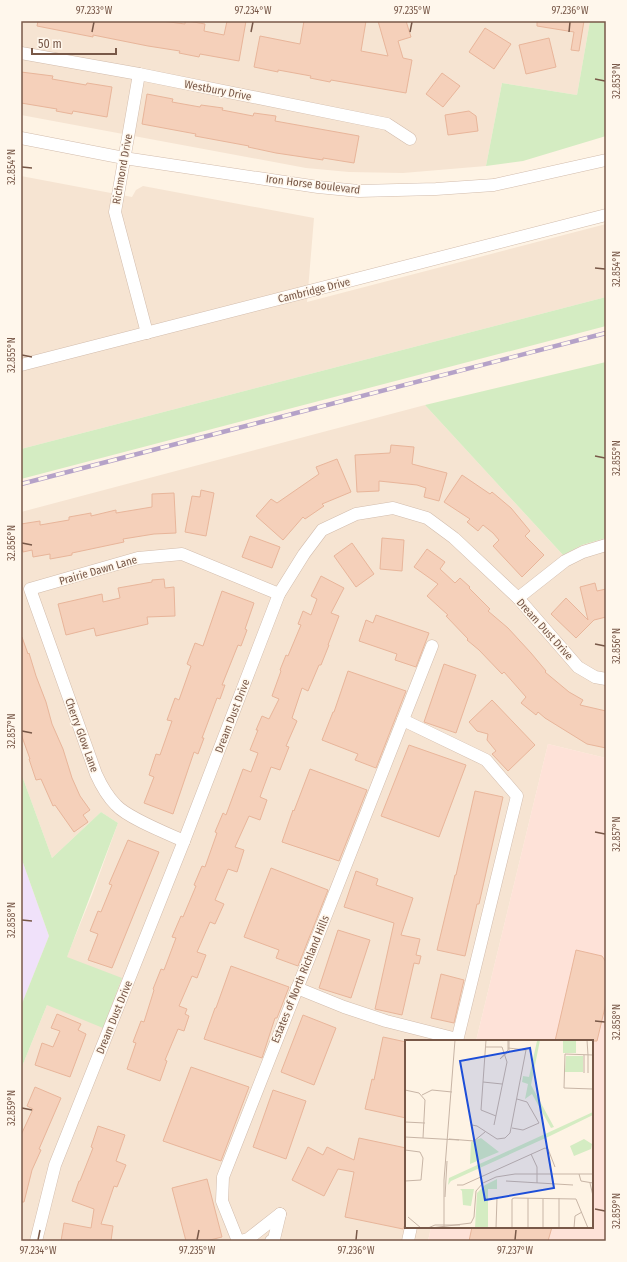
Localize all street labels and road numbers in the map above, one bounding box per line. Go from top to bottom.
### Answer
street label: Westbury Drive [183,78,253,103]
street label: Richmond Drive [110,133,135,205]
street label: Iron Horse Boulevard [265,172,361,197]
street label: Cambridge Drive [277,275,352,306]
street label: Prairie Dawn Lane [58,553,139,588]
street label: Dream Dust Drive [514,596,576,663]
street label: Dream Dust Drive [212,677,253,755]
street label: Cherry Glow Lane [62,696,101,774]
street label: Estates of North Richland Hills [269,913,332,1045]
street label: Dream Dust Drive [94,979,135,1056]

